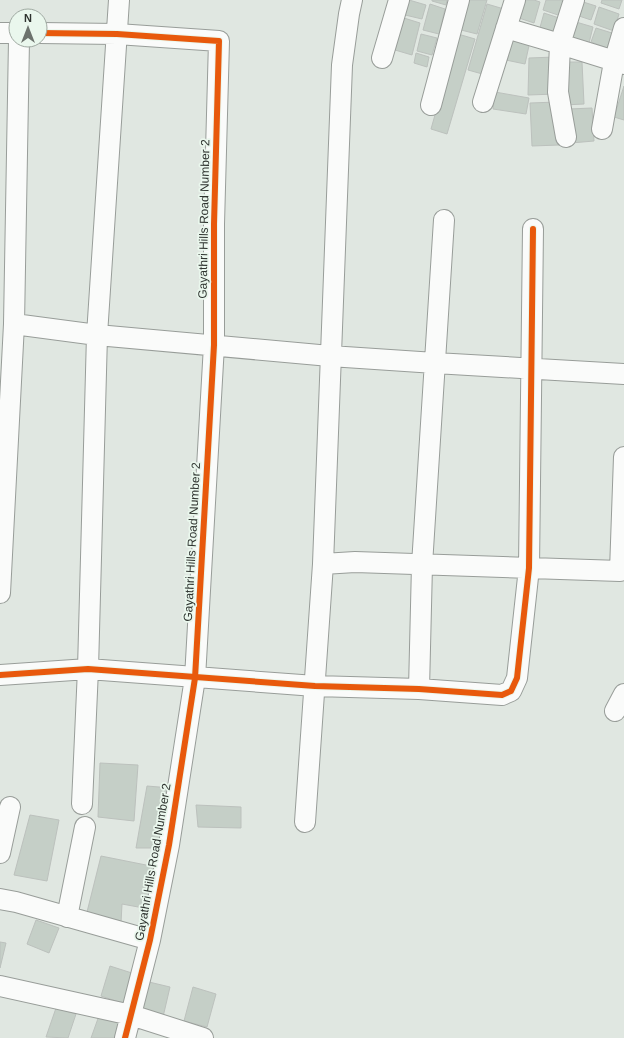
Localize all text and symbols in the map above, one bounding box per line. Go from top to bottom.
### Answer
north arrow [8,8,48,48]
text: N [24,12,32,24]
street label: Gayathri Hills Road Number 2 [196,139,212,299]
street label: Gayathri Hills Road Number 2 [181,462,203,622]
street label: Gayathri Hills Road Number 2 [132,782,174,942]

